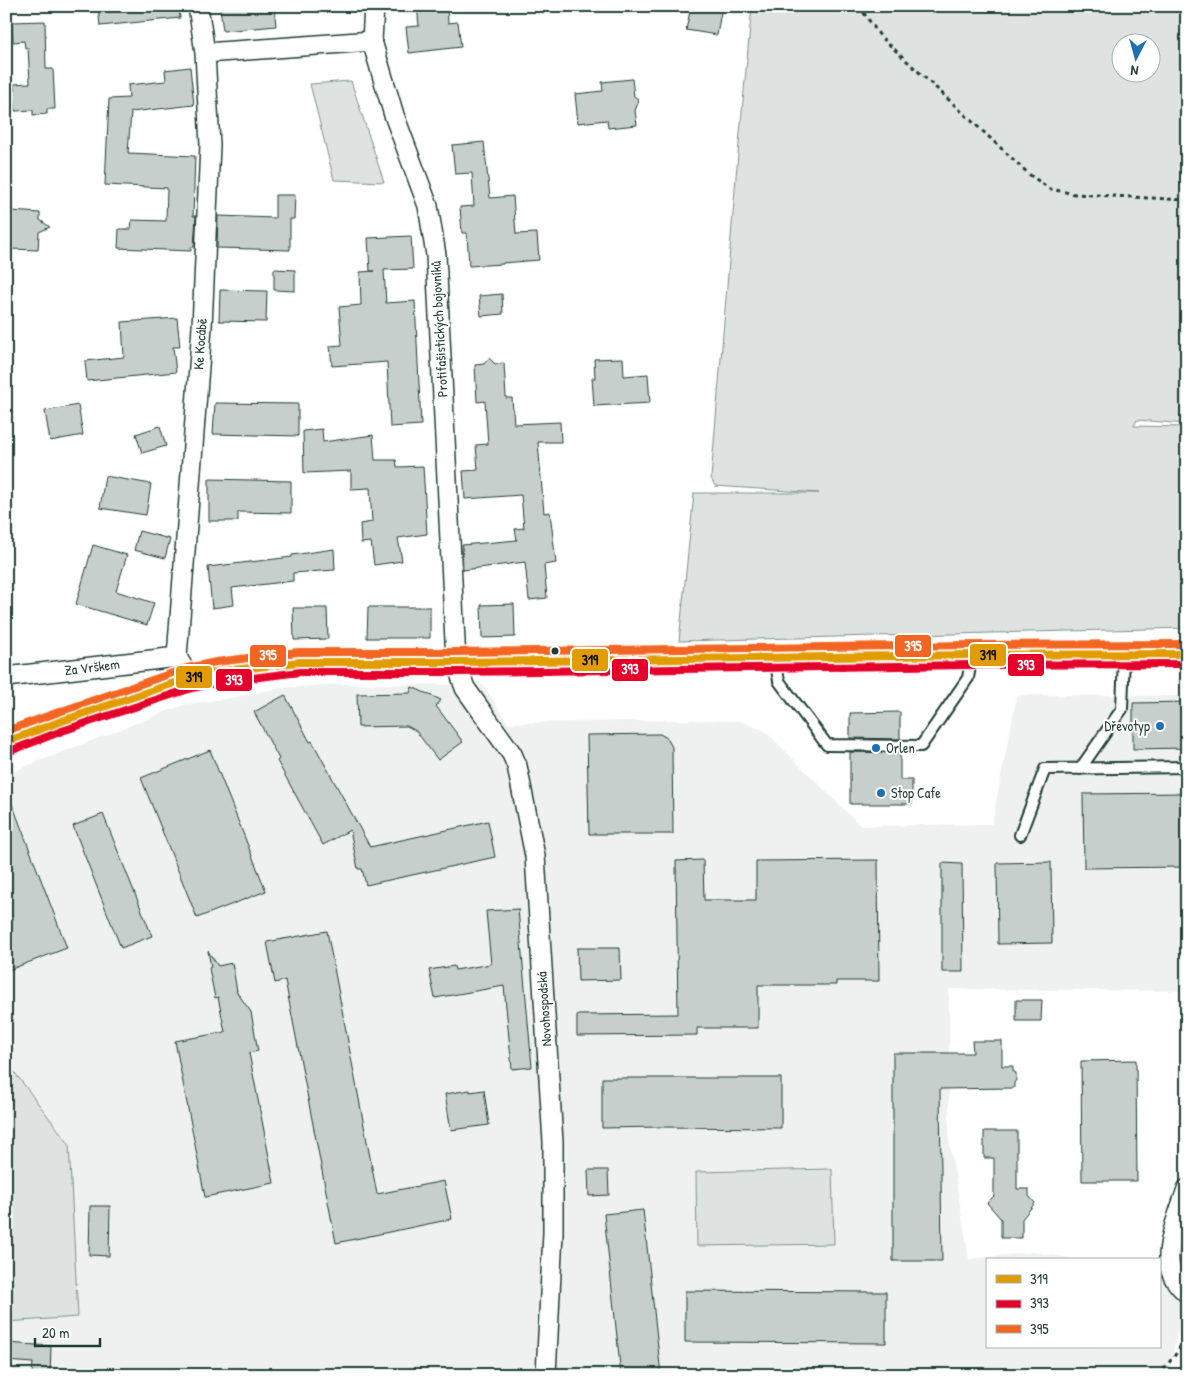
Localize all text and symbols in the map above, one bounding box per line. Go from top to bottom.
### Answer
north arrow [1110,32,1160,82]
text: N [1129,62,1139,81]
street label: Protifašistických bojovníků [425,260,453,398]
street label: Ke Kocábě [188,317,211,370]
line badge: 395 [894,634,932,658]
text: 395 [904,636,922,655]
line badge: 319 [969,643,1007,667]
line badge: 395 [249,644,287,668]
text: 395 [259,645,277,664]
text: 319 [980,645,997,664]
unlabelled marker [550,646,560,656]
line badge: 319 [571,648,609,672]
text: 319 [582,650,599,669]
line badge: 393 [1007,653,1045,677]
street label: Za Vrškem [63,654,121,679]
text: 393 [1017,655,1036,674]
line badge: 393 [611,658,649,682]
text: 393 [621,659,640,678]
line badge: 319 [175,665,213,689]
text: 319 [186,667,203,686]
line badge: 393 [215,668,253,692]
text: 393 [225,670,244,689]
place label: Dřevotyp [1104,716,1150,736]
marker: Dřevotyp [1154,720,1166,732]
place label: Orlen [886,738,915,757]
marker: Orlen [870,742,882,754]
place label: Stop Cafe [891,783,941,803]
marker: Stop Cafe [875,787,887,799]
street label: Novohospodská [531,970,557,1047]
legend [986,1258,1160,1348]
text: 319 [1030,1268,1048,1289]
text: 393 [1030,1292,1049,1313]
scale bar [35,1316,100,1348]
text: 395 [1030,1318,1049,1339]
text: 20 m [42,1322,69,1343]

